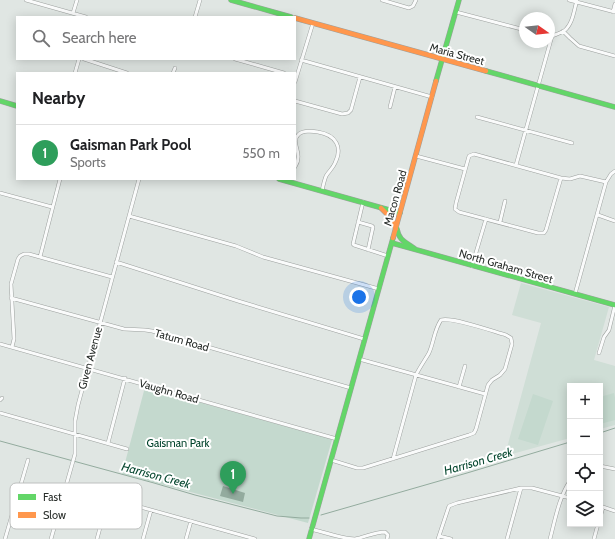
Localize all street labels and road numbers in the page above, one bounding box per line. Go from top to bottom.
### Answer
street label: Maria Street [428,40,486,68]
street label: Macon Road [380,168,410,228]
street label: North Graham Street [457,246,555,286]
street label: Given Avenue [75,325,105,391]
street label: Tatum Road [153,326,211,354]
street label: Vaughn Road [138,376,200,406]

